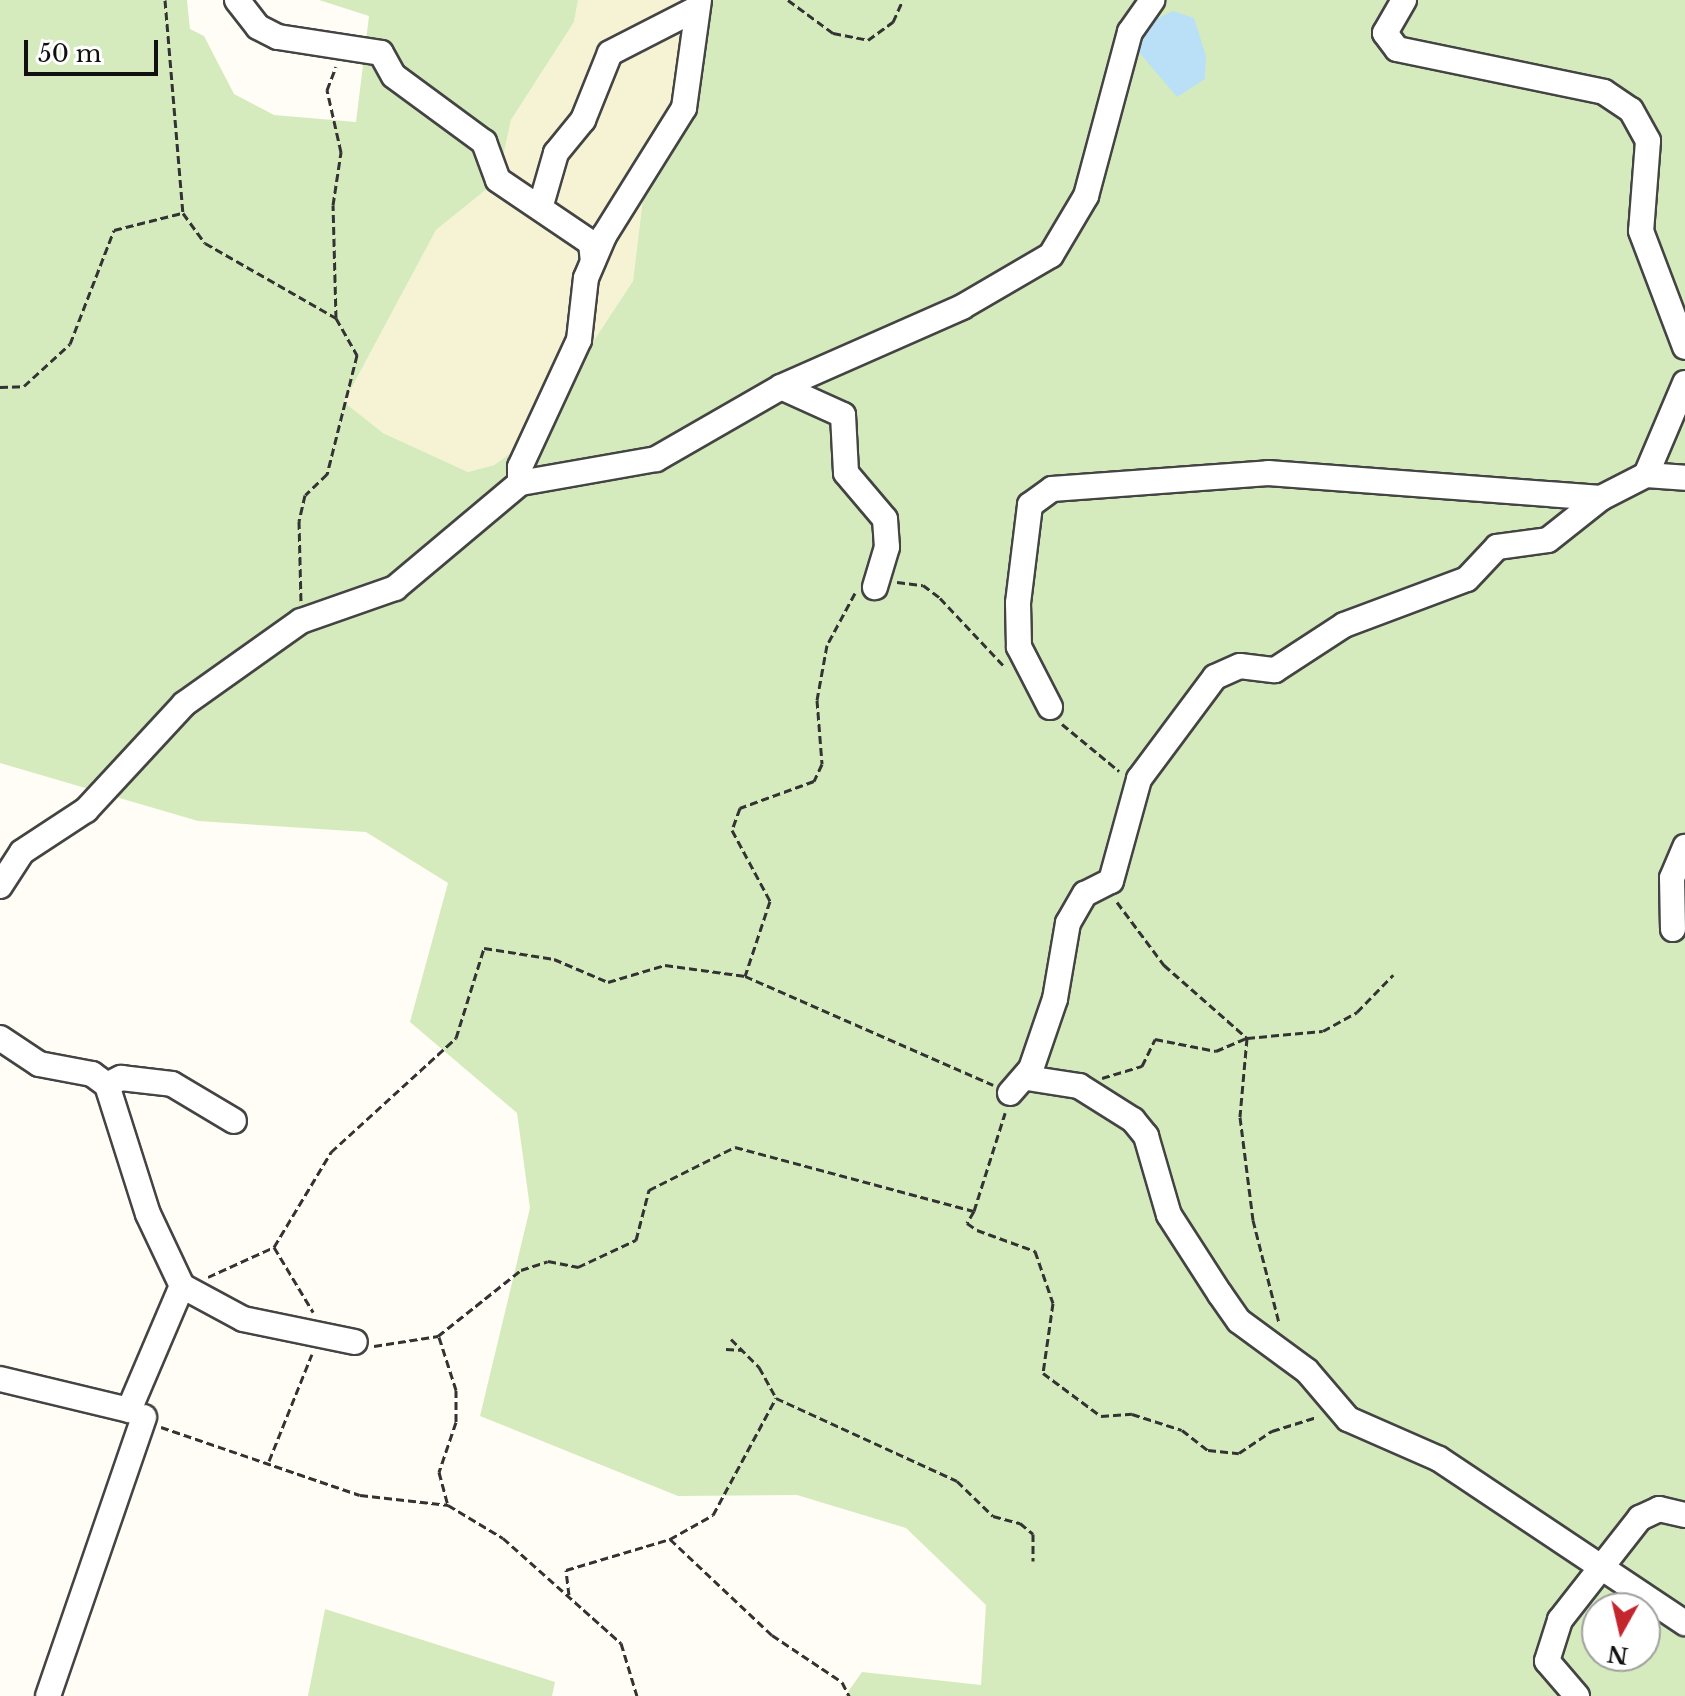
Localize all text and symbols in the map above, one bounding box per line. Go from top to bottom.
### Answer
scale bar [28,24,162,74]
text: 50 m [38,39,101,68]
north arrow [1581,1592,1661,1672]
text: N [1606,1639,1630,1669]

